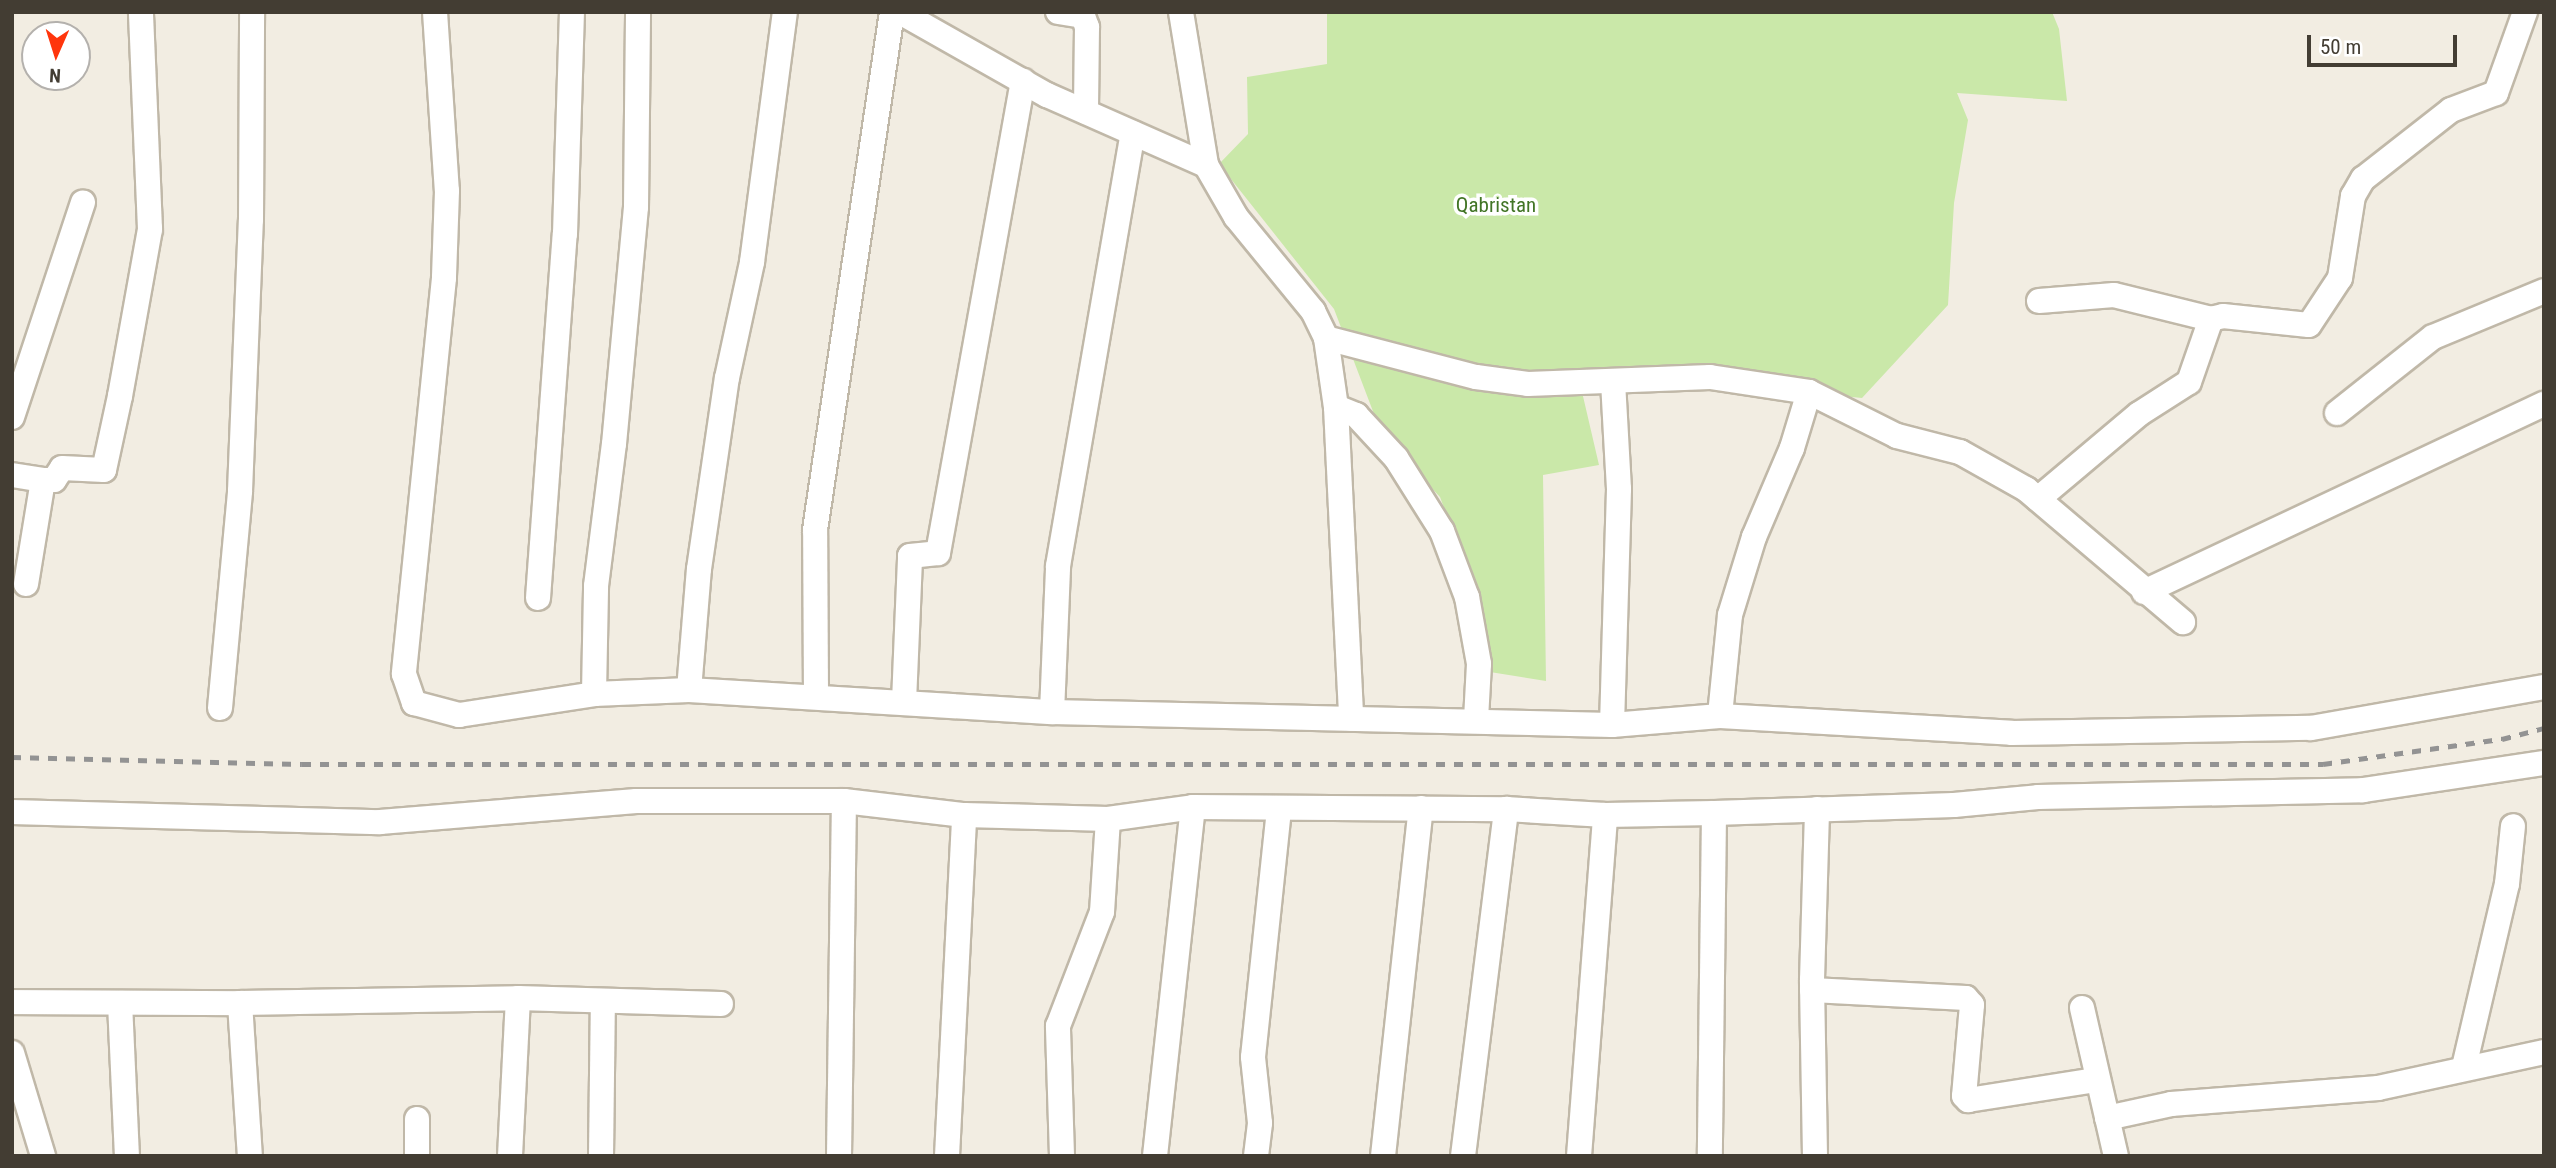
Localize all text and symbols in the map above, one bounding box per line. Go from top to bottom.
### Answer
north arrow [21,21,91,91]
scale bar [2311,21,2462,65]
text: 50 m [2320,35,2361,59]
text: N [49,64,61,87]
park label: Qabristan [1456,192,1536,218]

